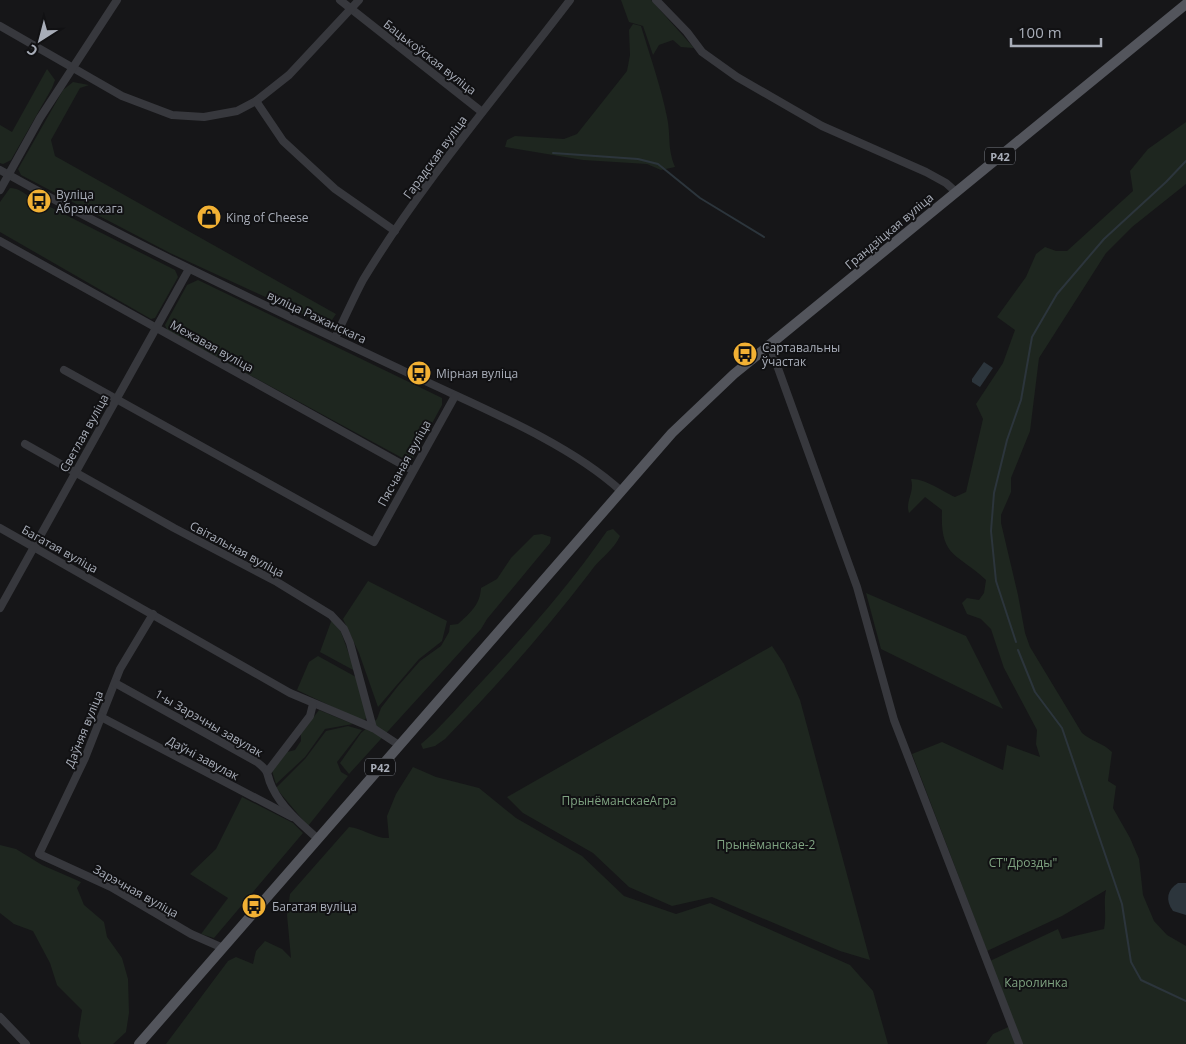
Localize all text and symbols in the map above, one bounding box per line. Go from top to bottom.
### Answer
north arrow [15,15,65,65]
street label: Бацькоўская вуліца [380,15,480,99]
scale bar [1011,15,1101,47]
text: 100 m [1018,22,1062,42]
text: С [23,41,41,61]
street label: Гарадская вуліца [399,112,471,202]
road number: Р42 [985,148,1015,164]
place label: Вуліца Абрэмскага [56,186,123,217]
bus stop icon: Вуліца Абрэмскага [26,188,52,214]
street label: Грандзіцкая вуліца [841,189,937,273]
shop icon: King of Cheese [196,204,222,230]
place label: King of Cheese [226,209,309,226]
street label: вуліца Ражанскага [265,287,369,347]
street label: Межавая вуліца [167,316,257,376]
place label: Сартавальны ўчастак [762,339,840,370]
bus stop icon: Сартавальны ўчастак [732,341,758,367]
bus stop icon: Мірная вуліца [406,360,432,386]
place label: Мірная вуліца [436,365,518,382]
street label: Светлая вуліца [55,391,113,475]
street label: Пясчаная вуліца [373,417,435,509]
street label: Світальная вуліца [187,517,287,581]
street label: Багатая вуліца [19,521,101,577]
street label: 1-ы Зарэчны завулак [152,685,267,761]
street label: Даўняя вуліца [61,688,107,770]
street label: Даўні завулак [164,732,243,785]
road number: Р42 [365,759,395,776]
park label: ПрынёманскаеАгра [562,792,676,809]
park label: Прынёманскае-2 [717,836,816,853]
park label: СТ"Дрозды" [989,854,1057,871]
street label: Зарэчная вуліца [90,860,182,922]
bus stop icon: Багатая вуліца [241,893,267,919]
place label: Багатая вуліца [272,898,357,915]
park label: Каролинка [1004,974,1068,991]

